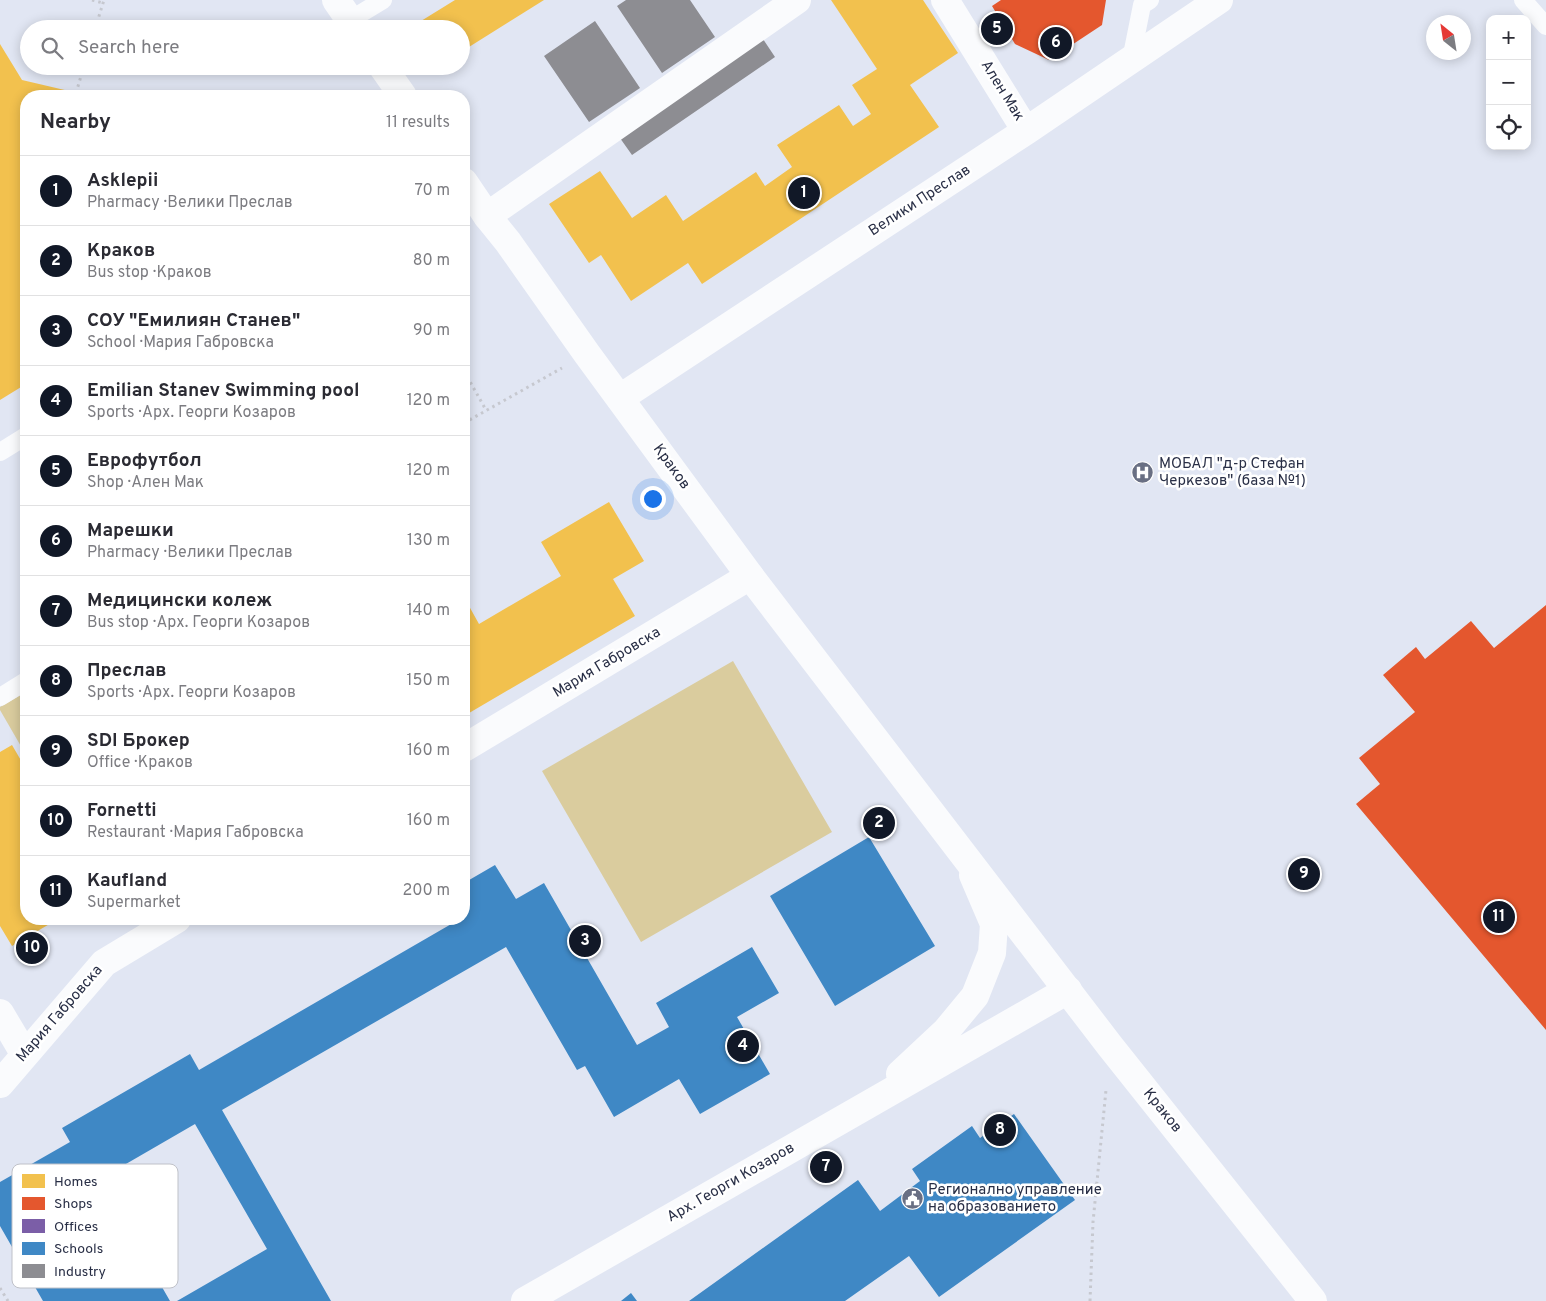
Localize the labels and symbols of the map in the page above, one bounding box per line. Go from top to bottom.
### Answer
pin: 5 [981,10,1013,48]
north arrow [1426,15,1471,60]
pin: 6 [1040,24,1072,62]
street label: Ален Мак [976,57,1028,125]
street label: Велики Преслав [866,161,974,241]
pin: 1 [788,174,820,212]
street label: Краков [648,440,694,494]
place label: МОБАЛ "д-р Стефан Черкезов" (база №1) [1159,455,1306,491]
hospital icon: МОБАЛ "д-р Стефан Черкезов" (база №1) [1131,461,1155,485]
your location [640,486,666,512]
street label: Мария Габровска [550,623,664,703]
pin: 2 [863,804,895,842]
pin: 9 [1288,855,1320,893]
pin: 11 [1483,898,1515,936]
pin: 3 [569,922,601,960]
pin: 10 [16,929,48,967]
street label: Мария Габровска [13,962,107,1066]
pin: 4 [727,1027,759,1065]
street label: Краков [1138,1085,1186,1137]
pin: 8 [984,1111,1016,1149]
street label: Арх. Георги Козаров [664,1139,798,1227]
pin: 7 [810,1148,842,1186]
legend [12,1164,178,1288]
text: Homes [54,1174,98,1191]
place label: Регионално управление на образованието [928,1181,1102,1217]
public building icon: Регионално управление на образованието [900,1187,924,1211]
text: Shops [54,1196,93,1213]
text: Offices [54,1219,98,1236]
text: Schools [54,1241,103,1258]
text: Industry [54,1264,106,1281]

